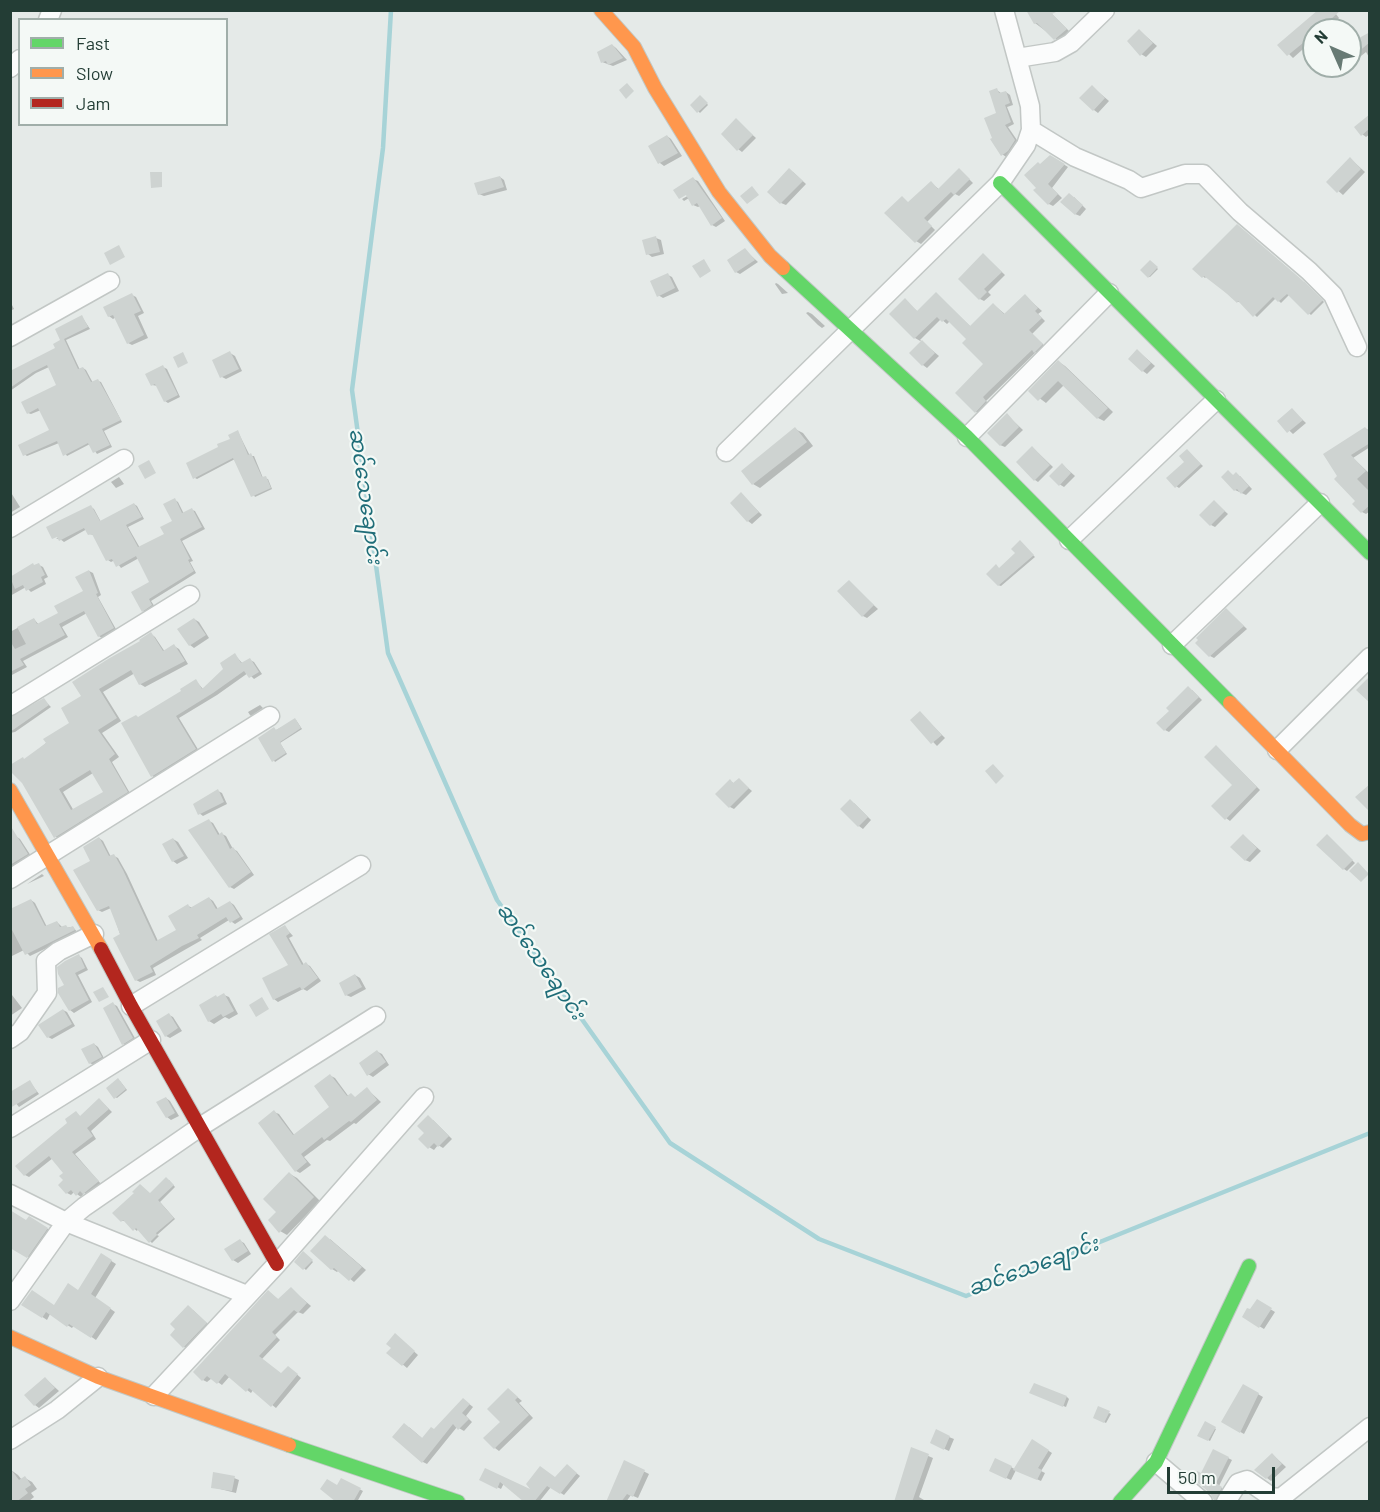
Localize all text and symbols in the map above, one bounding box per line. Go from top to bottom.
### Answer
legend [18,18,228,126]
north arrow [1302,18,1362,78]
text: N [1310,26,1331,47]
text: Fast [76,32,110,54]
text: Slow [76,62,113,84]
text: Jam [76,92,110,114]
water label: ဆင်သေချောင်း [344,426,388,566]
water label: ဆင်သေချောင်း [491,898,591,1024]
water label: ဆင်သေချောင်း [964,1231,1102,1301]
scale bar [1170,1455,1278,1493]
text: 50 m [1178,1466,1216,1488]

